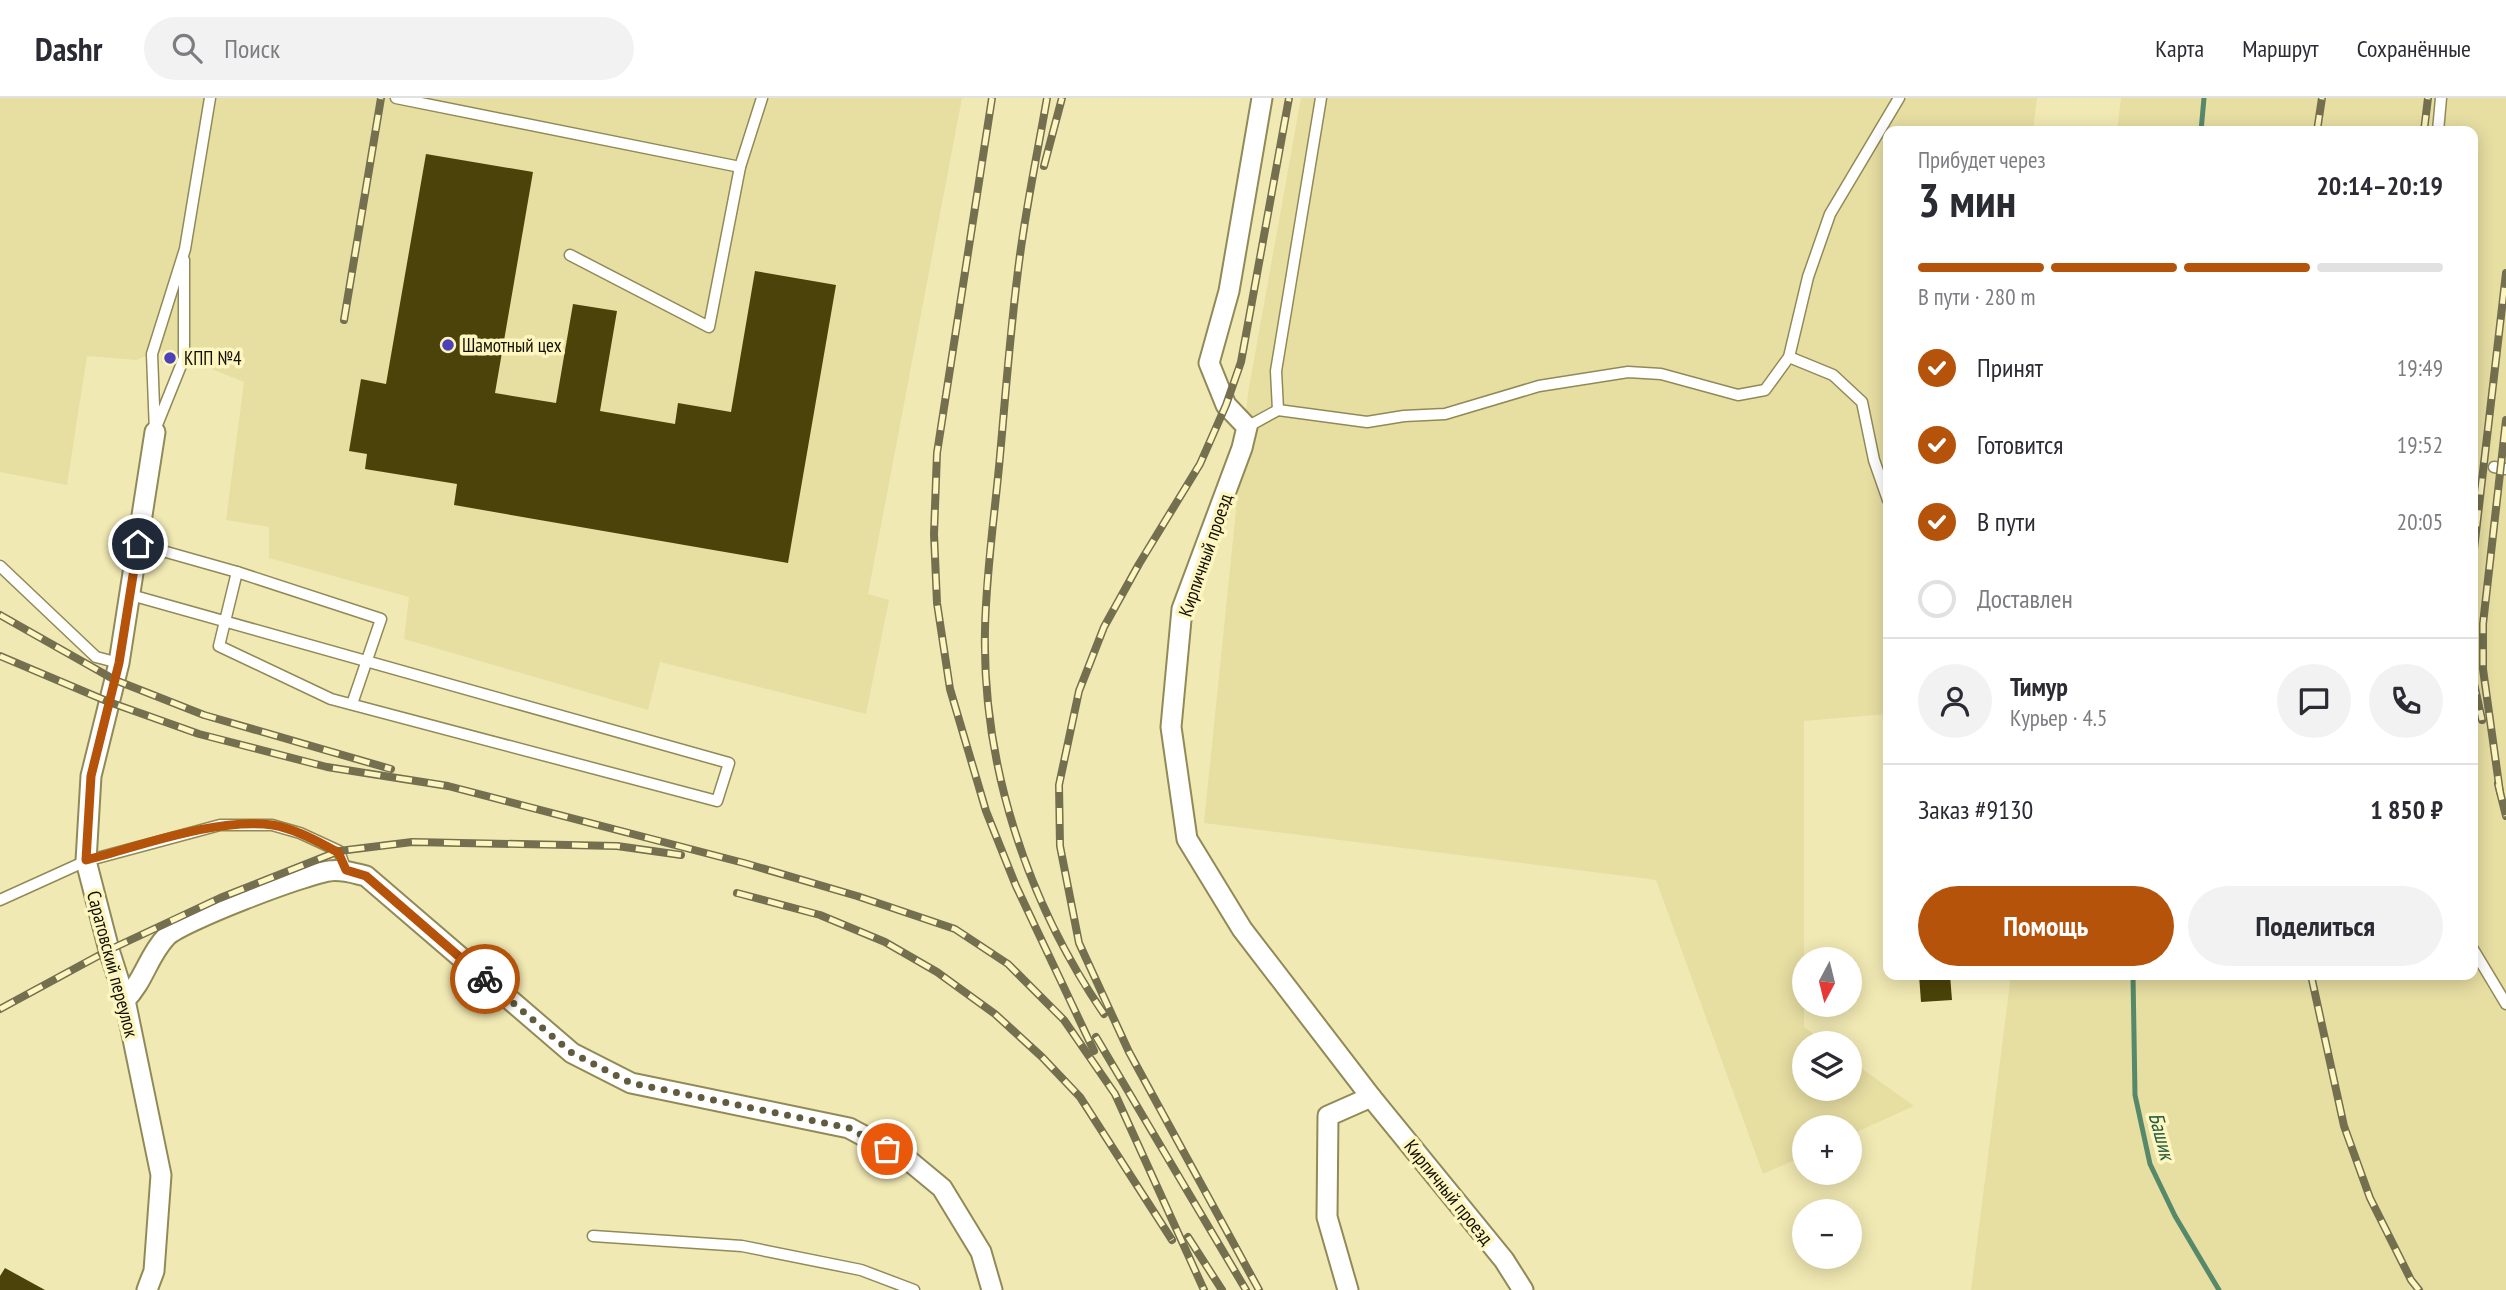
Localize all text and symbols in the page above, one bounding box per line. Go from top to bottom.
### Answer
search box [144,17,634,80]
text: Dashr [35,27,102,70]
icon: search [168,29,206,67]
text: Поиск [224,32,280,65]
text: Карта [2155,33,2204,64]
text: Маршрут [2242,33,2319,64]
text: Сохранённые [2357,33,2471,64]
text: Прибудет через [1918,145,2046,174]
text: 20:14–20:19 [2316,169,2443,202]
text: 3 мин [1918,170,2016,230]
text: В пути · 280 m [1918,282,2035,311]
place label: Шамотный цех [462,333,562,357]
marker: Шамотный цех [440,337,456,353]
place label: КПП №4 [184,346,242,370]
icon: check [1918,349,1956,387]
marker: КПП №4 [162,350,178,366]
text: Принят [1977,351,2043,384]
text: 19:49 [2397,353,2443,382]
icon: check [1918,426,1956,464]
text: Готовится [1977,428,2063,461]
text: 19:52 [2397,430,2443,459]
street label: Кирпичный проезд [1173,490,1237,620]
icon: check [1918,503,1956,541]
text: В пути [1977,505,2036,538]
text: 20:05 [2397,507,2443,536]
pin [108,514,168,574]
icon: home [119,525,157,563]
text: Доставлен [1977,582,2073,615]
button: person [1918,664,1992,738]
button: chat [2277,664,2351,738]
button: phone [2369,664,2443,738]
text: Тимур [2010,670,2068,703]
text: Курьер · 4.5 [2010,703,2107,732]
text: Заказ #9130 [1918,793,2033,826]
text: 1 850 ₽ [2370,793,2443,826]
button: Помощь [1918,886,2174,966]
button: Поделиться [2188,886,2443,966]
street label: Саратовский переулок [82,888,144,1041]
courier [450,944,520,1014]
north arrow [1792,947,1862,1017]
map controls [1792,947,1862,1269]
icon: bike [466,960,504,998]
button: layers [1792,1031,1862,1101]
water label: Башик [2143,1110,2182,1165]
button: + [1792,1115,1862,1185]
pin [857,1119,917,1179]
icon: bag [868,1130,906,1168]
street label: Кирпичный проезд [1399,1135,1499,1250]
button: − [1792,1199,1862,1269]

